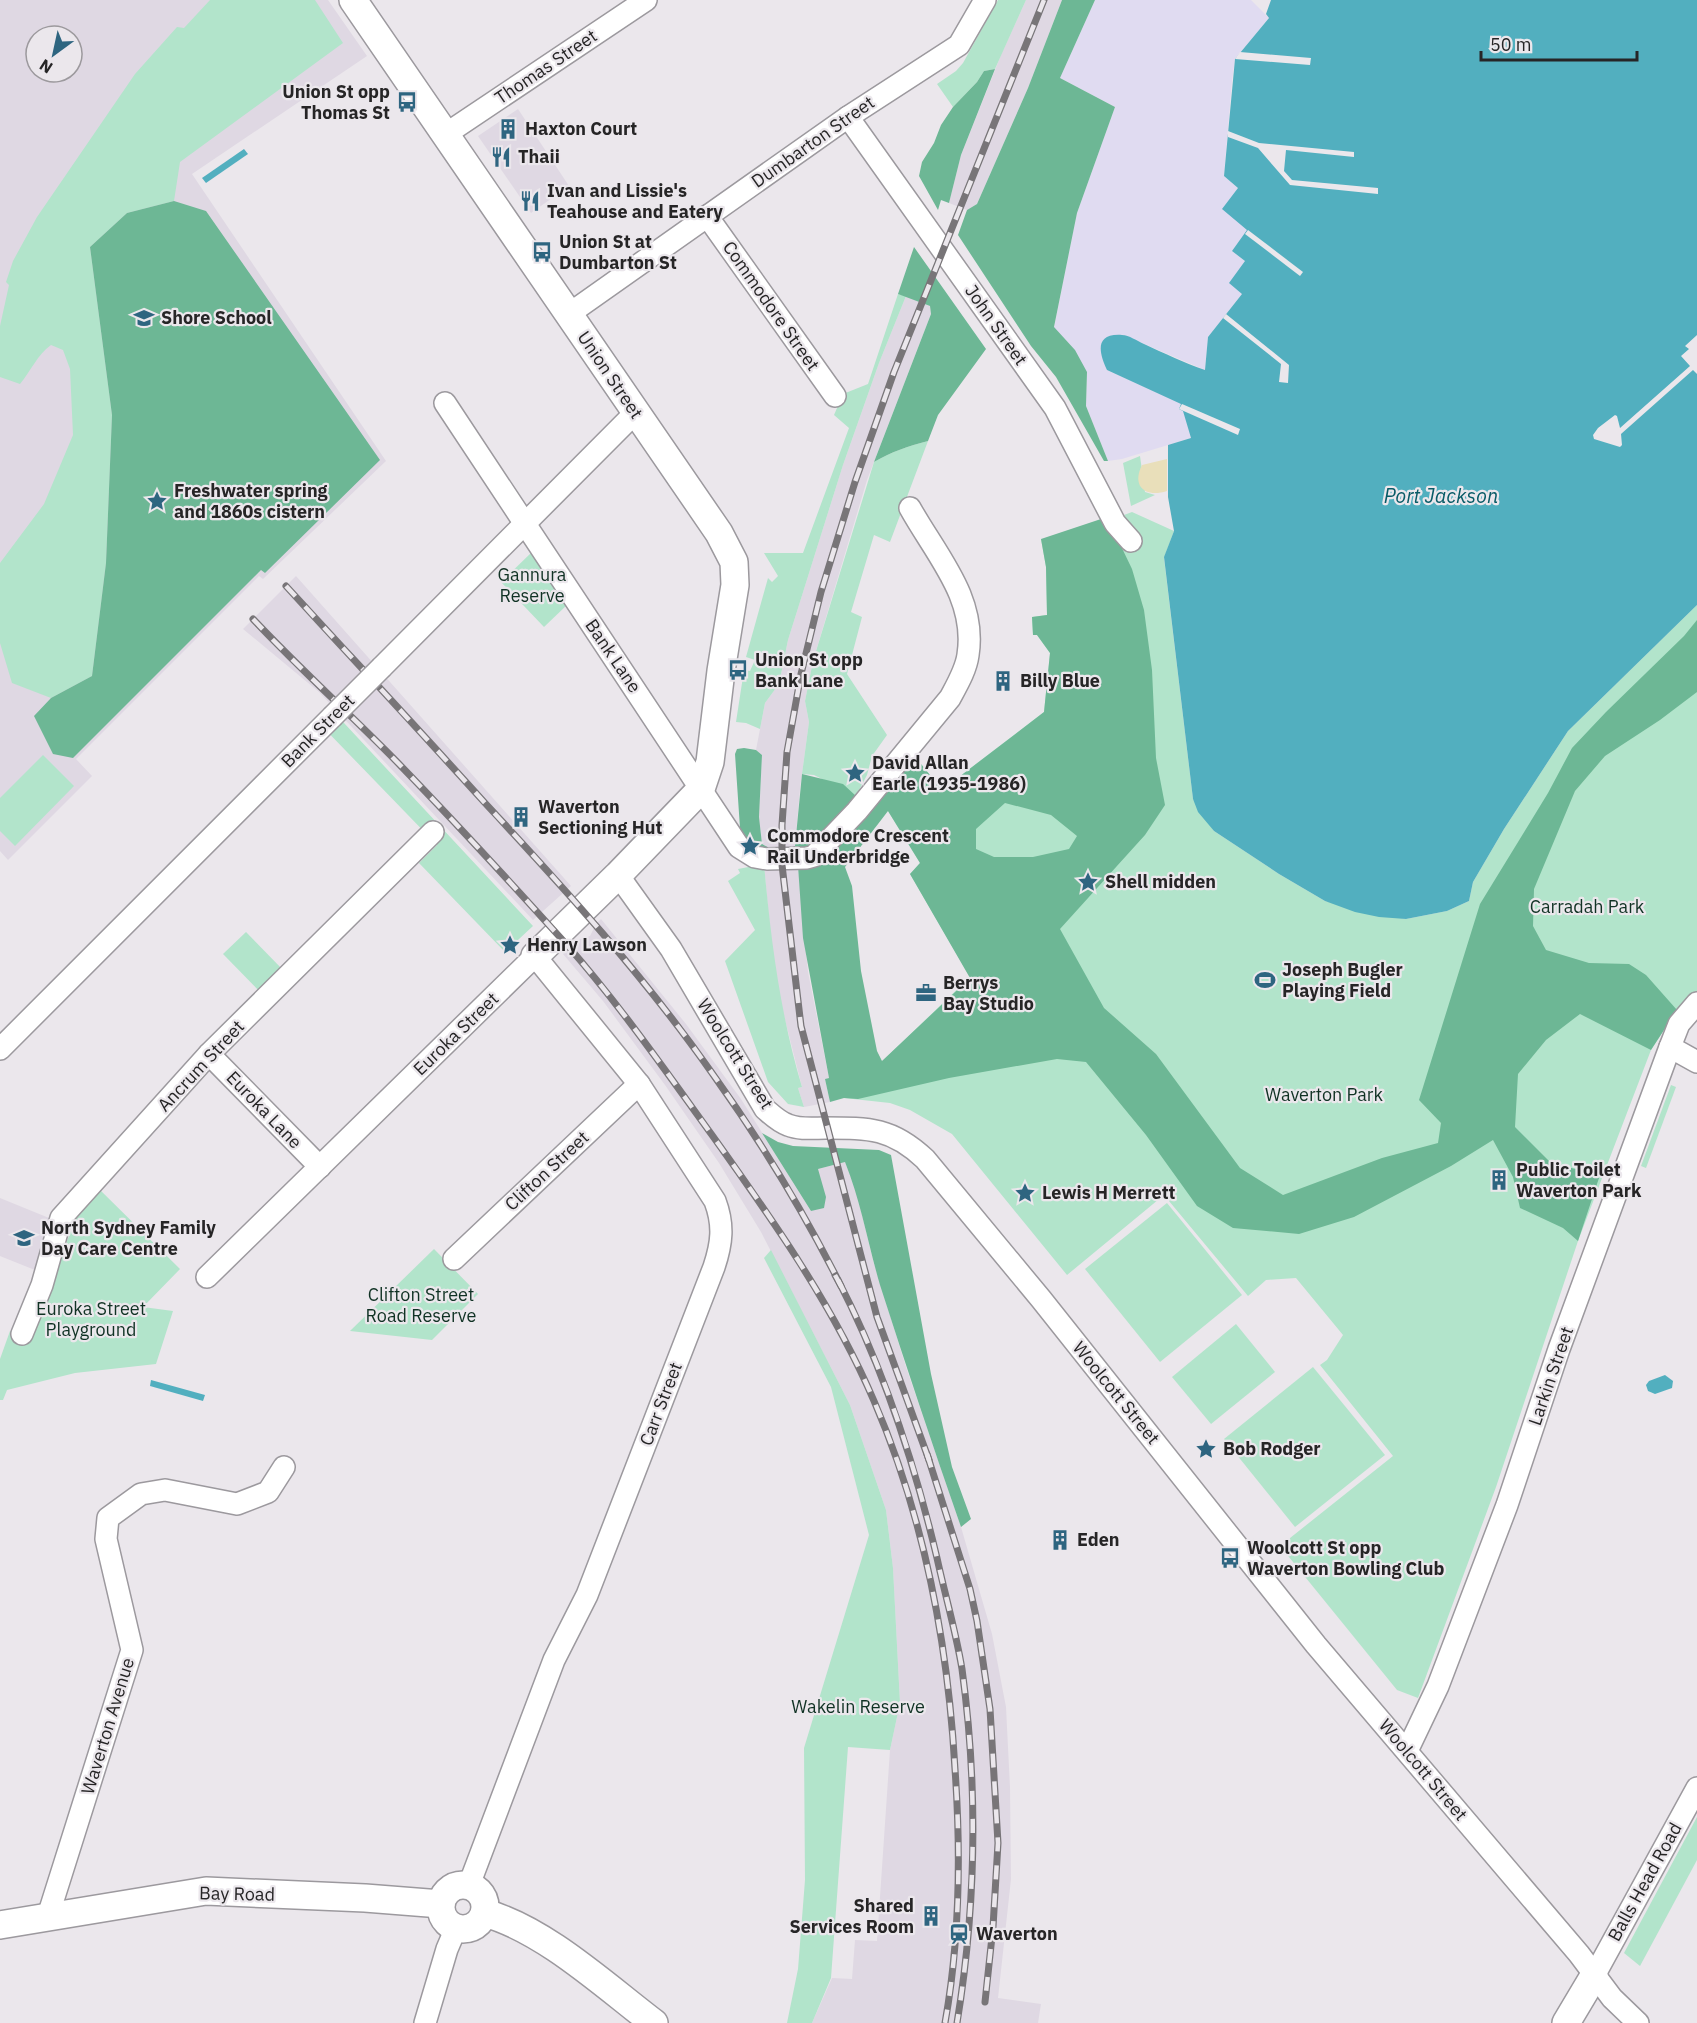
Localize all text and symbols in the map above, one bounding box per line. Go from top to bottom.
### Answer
north arrow [24,24,84,84]
street label: Thomas Street [490,24,601,109]
scale bar [1481,24,1637,62]
text: 50 m [1490,33,1532,56]
text: N [36,55,56,78]
place label: Union St opp Thomas St [282,80,390,124]
bus stop icon: Union St opp Thomas St [395,90,419,114]
street label: Dumbarton Street [747,91,879,193]
building icon: Haxton Court [496,117,520,141]
place label: Haxton Court [525,117,637,140]
restaurant icon: Thaii [489,145,513,169]
place label: Thaii [518,145,560,168]
place label: Ivan and Lissie's Teahouse and Eatery [547,179,723,223]
restaurant icon: Ivan and Lissie's Teahouse and Eatery [518,189,542,213]
place label: Union St at Dumbarton St [559,230,677,274]
street label: Commodore Street [718,236,825,375]
bus stop icon: Union St at Dumbarton St [530,240,554,264]
street label: John Street [960,280,1033,370]
school or university icon: Shore School [132,306,156,330]
place label: Shore School [161,306,272,329]
street label: Union Street [573,326,648,423]
place label: Freshwater spring and 1860s cistern [174,479,328,523]
water label: Port Jackson [1384,482,1498,509]
place icon: Freshwater spring and 1860s cistern [145,489,169,513]
park label: Gannura Reserve [498,563,567,607]
street label: Bank Lane [580,614,647,697]
place label: Union St opp Bank Lane [755,648,863,692]
bus stop icon: Union St opp Bank Lane [726,658,750,682]
building icon: Billy Blue [991,669,1015,693]
place label: Billy Blue [1020,669,1100,692]
street label: Bank Street [276,689,359,772]
place label: David Allan Earle (1935-1986) [872,751,1026,795]
place icon: David Allan Earle (1935-1986) [843,761,867,785]
place label: Waverton Sectioning Hut [538,795,662,839]
building icon: Waverton Sectioning Hut [509,805,533,829]
place label: Commodore Crescent Rail Underbridge [767,824,949,868]
place icon: Commodore Crescent Rail Underbridge [738,834,762,858]
place icon: Shell midden [1076,870,1100,894]
place label: Shell midden [1105,870,1216,893]
park label: Carradah Park [1530,895,1645,918]
place icon: Henry Lawson [498,933,522,957]
place label: Henry Lawson [527,933,647,956]
place label: Joseph Bugler Playing Field [1282,958,1403,1002]
sports icon: Joseph Bugler Playing Field [1253,968,1277,992]
place label: Berrys Bay Studio [943,971,1034,1015]
office icon: Berrys Bay Studio [914,981,938,1005]
street label: Euroka Street [408,987,503,1080]
street label: Woolcott Street [692,994,779,1113]
street label: Ancrum Street [152,1015,249,1116]
street label: Euroka Lane [222,1066,307,1153]
park label: Waverton Park [1265,1083,1383,1106]
street label: Clifton Street [500,1126,593,1215]
place label: Public Toilet Waverton Park [1516,1158,1642,1202]
building icon: Public Toilet Waverton Park [1487,1168,1511,1192]
place icon: Lewis H Merrett [1013,1181,1037,1205]
place label: Lewis H Merrett [1042,1181,1176,1204]
place label: North Sydney Family Day Care Centre [41,1216,216,1260]
school or university icon: North Sydney Family Day Care Centre [12,1226,36,1250]
park label: Clifton Street Road Reserve [366,1283,477,1327]
park label: Euroka Street Playground [36,1297,146,1341]
street label: Larkin Street [1523,1323,1578,1428]
street label: Woolcott Street [1068,1337,1165,1449]
street label: Carr Street [634,1359,687,1449]
place icon: Bob Rodger [1194,1437,1218,1461]
place label: Bob Rodger [1223,1437,1321,1460]
building icon: Eden [1048,1528,1072,1552]
place label: Eden [1077,1528,1120,1551]
place label: Woolcott St opp Waverton Bowling Club [1247,1536,1445,1580]
bus stop icon: Woolcott St opp Waverton Bowling Club [1218,1546,1242,1570]
street label: Waverton Avenue [76,1655,139,1797]
park label: Wakelin Reserve [791,1695,925,1718]
street label: Woolcott Street [1374,1714,1473,1825]
street label: Balls Head Road [1602,1818,1687,1945]
street label: Bay Road [199,1881,275,1906]
place label: Shared Services Room [790,1894,914,1938]
building icon: Shared Services Room [919,1904,943,1928]
station icon: Waverton [947,1922,971,1946]
place label: Waverton [976,1922,1058,1945]

